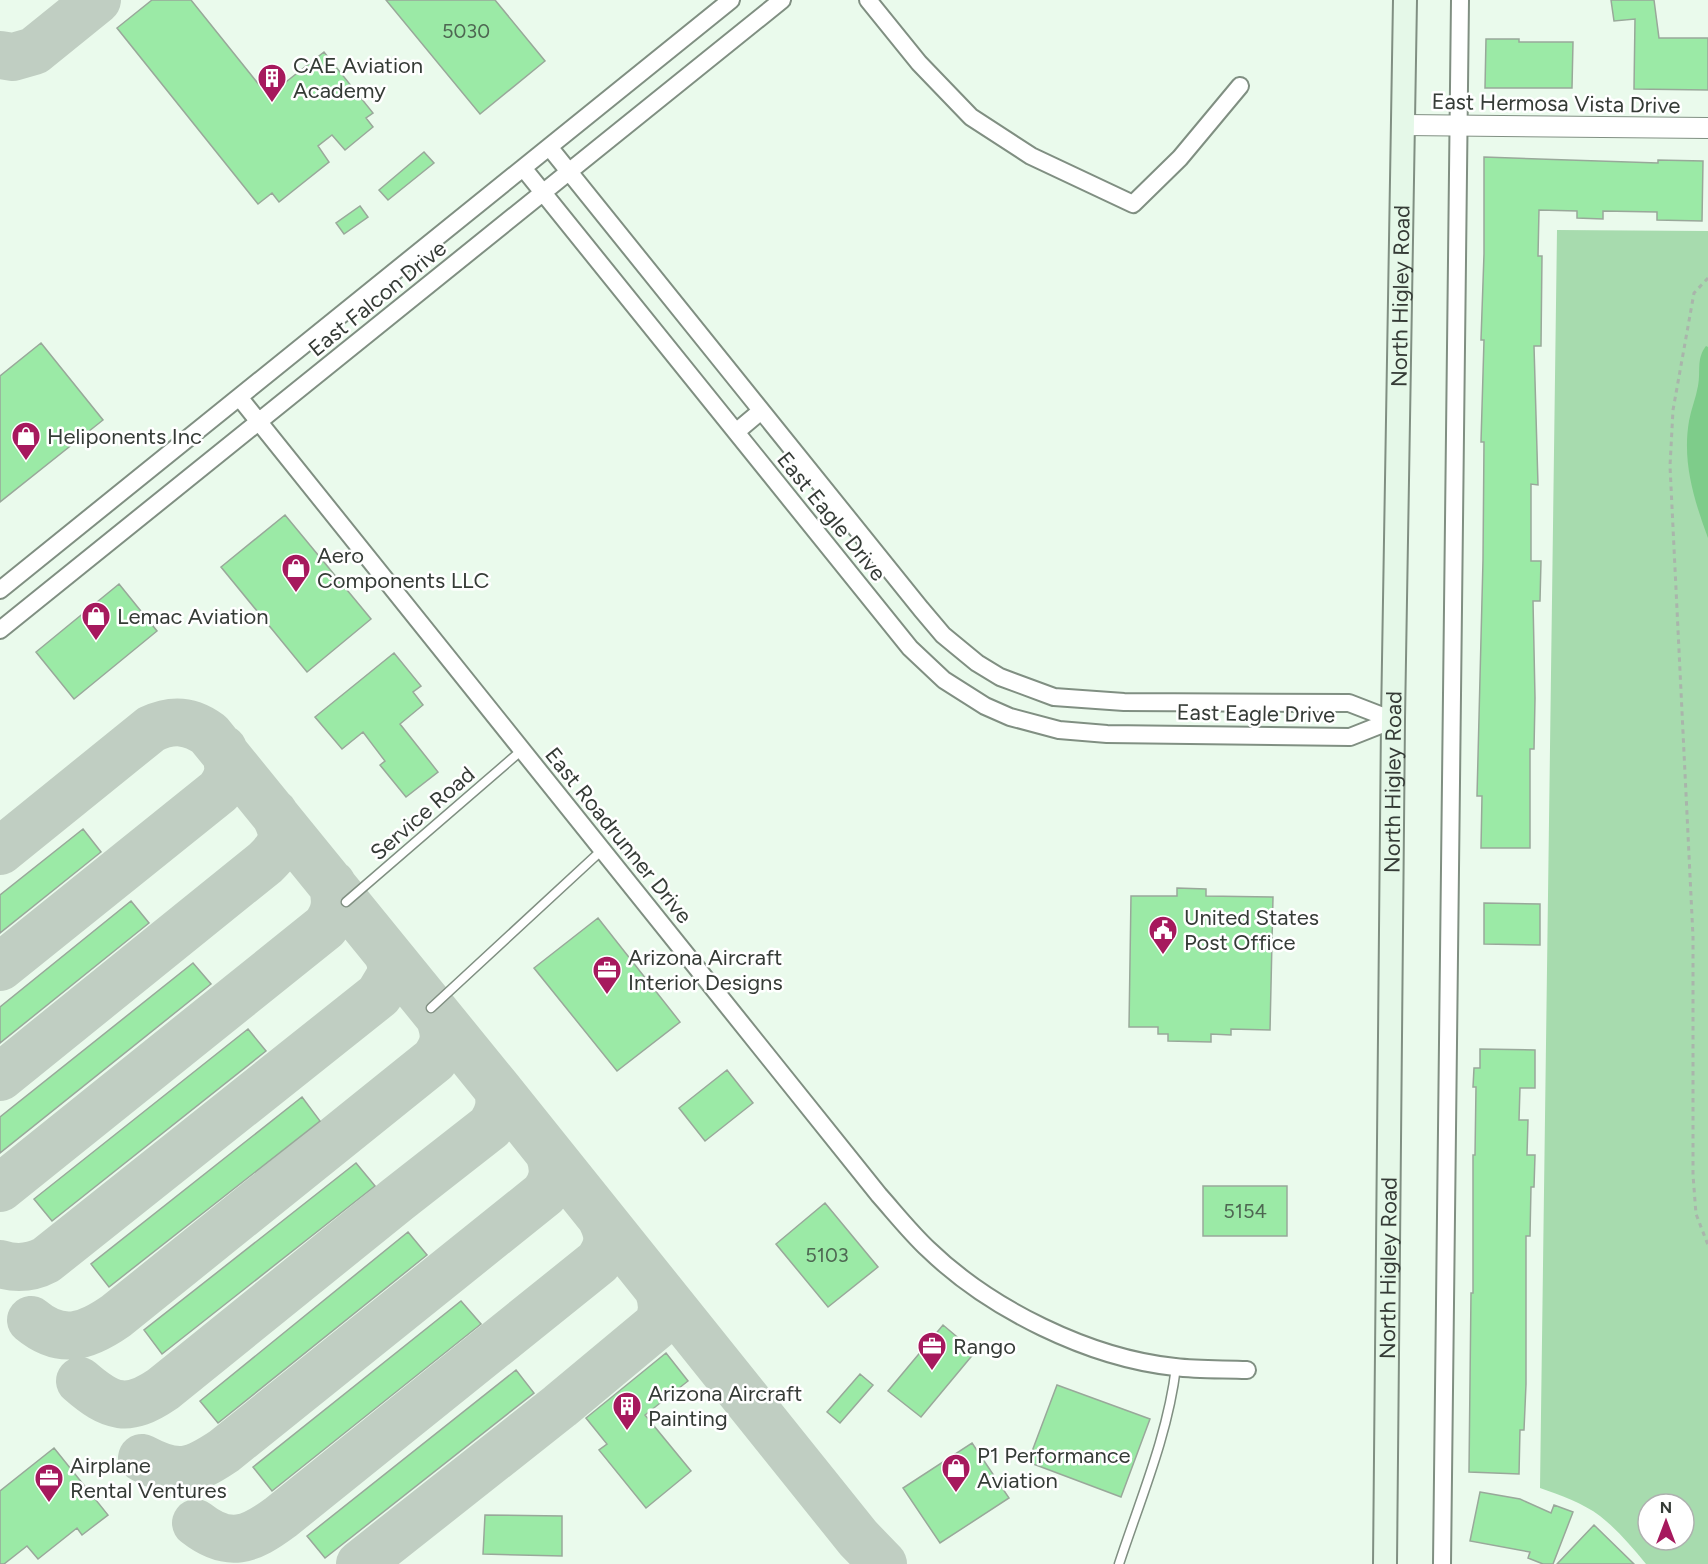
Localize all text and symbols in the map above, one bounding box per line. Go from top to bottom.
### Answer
house number: 5030 [442,19,490,43]
place label: CAE Aviation Academy [293,52,423,104]
building icon: CAE Aviation Academy [256,62,288,104]
street label: East Hermosa Vista Drive [1431,88,1681,119]
street label: North Higley Road [1386,205,1416,387]
street label: East Falcon Drive [303,235,452,362]
shop icon: Heliponents Inc [10,420,42,462]
place label: Heliponents Inc [47,423,202,450]
street label: East Eagle Drive [771,446,892,586]
place label: Aero Components LLC [317,542,490,594]
shop icon: Aero Components LLC [280,552,312,594]
shop icon: Lemac Aviation [80,600,112,642]
place label: Lemac Aviation [117,603,269,630]
street label: North Higley Road [1379,691,1407,873]
street label: East Eagle Drive [1176,699,1335,728]
street label: East Roadrunner Drive [539,742,698,929]
street label: Service Road [365,761,480,866]
place label: United States Post Office [1184,904,1319,956]
public building icon: United States Post Office [1147,914,1179,956]
place label: Arizona Aircraft Interior Designs [628,944,783,996]
office icon: Arizona Aircraft Interior Designs [591,954,623,996]
street label: North Higley Road [1374,1177,1403,1359]
house number: 5154 [1223,1199,1267,1223]
house number: 5103 [805,1243,849,1267]
office icon: Rango [916,1330,948,1372]
place label: Rango [953,1333,1016,1360]
place label: Arizona Aircraft Painting [648,1380,802,1432]
building icon: Arizona Aircraft Painting [611,1390,643,1432]
place label: P1 Performance Aviation [977,1442,1131,1494]
place label: Airplane Rental Ventures [70,1452,227,1504]
shop icon: P1 Performance Aviation [940,1452,972,1494]
office icon: Airplane Rental Ventures [33,1462,65,1504]
north arrow [1636,1492,1696,1552]
text: N [1660,1498,1672,1517]

